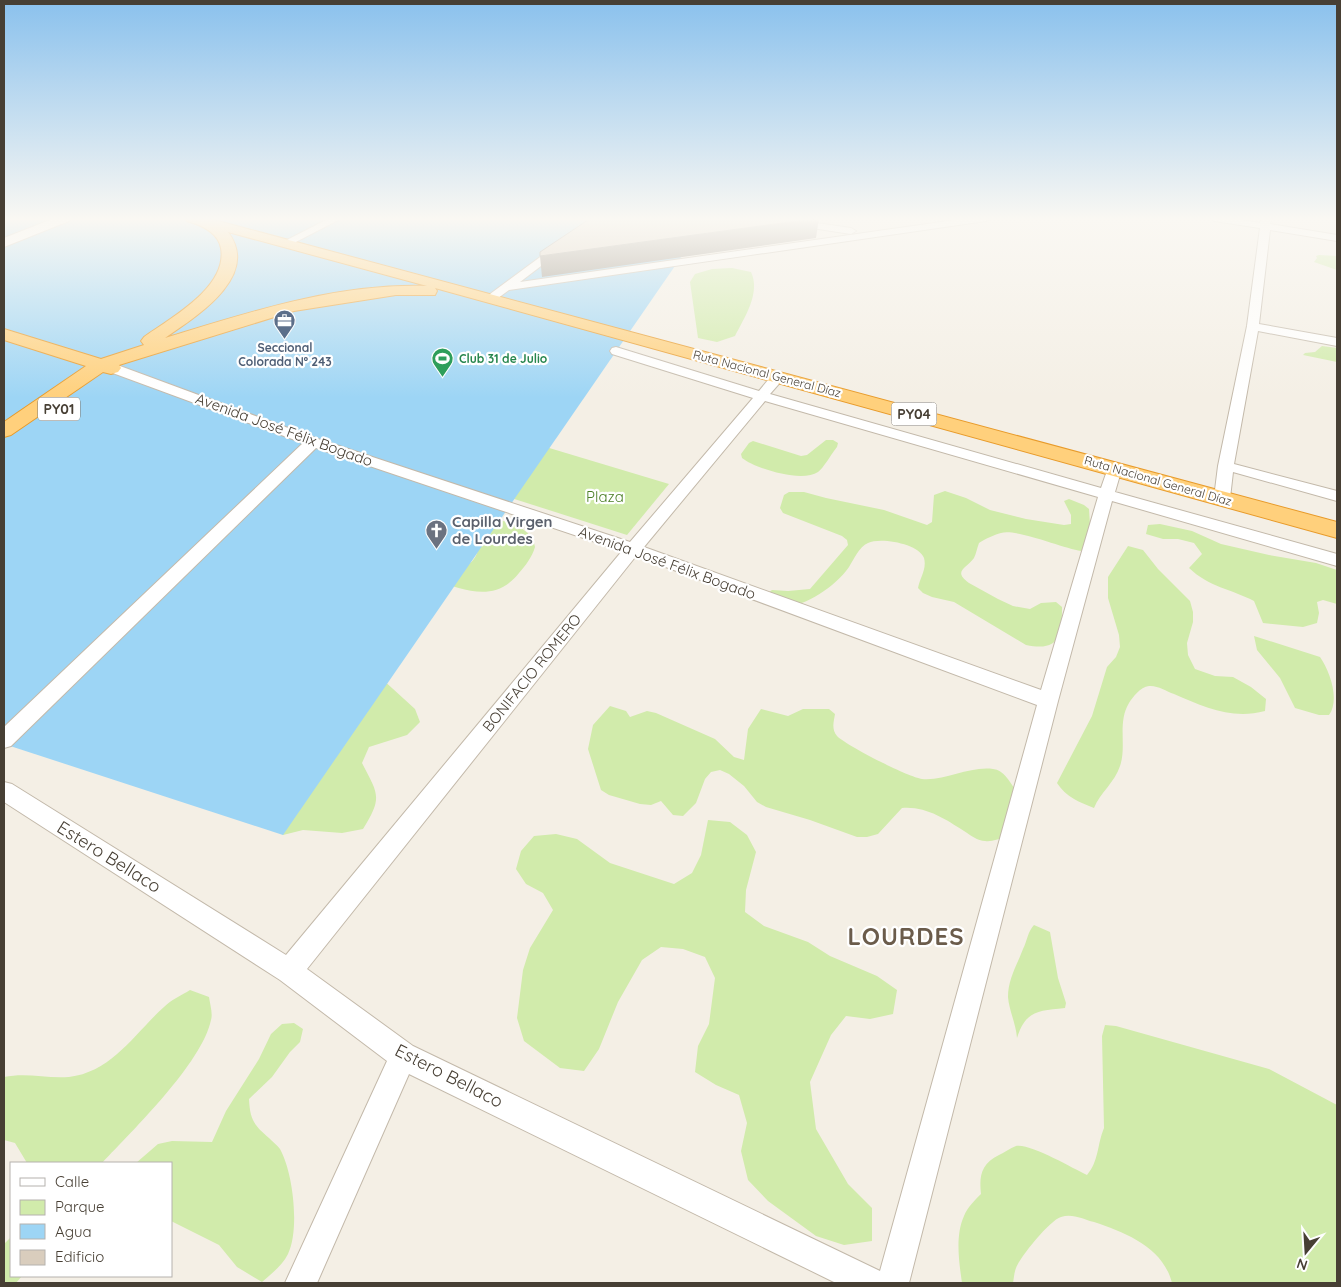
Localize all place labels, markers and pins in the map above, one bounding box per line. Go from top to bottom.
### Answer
office icon: Seccional Colorada Nº 243 [273,309,297,340]
place label: Seccional Colorada Nº 243 [238,340,332,369]
sports icon: Club 31 de Julio [431,347,455,378]
place label: Club 31 de Julio [459,351,548,366]
place label: Capilla Virgen de Lourdes [452,512,553,548]
church icon: Capilla Virgen de Lourdes [424,519,448,550]

